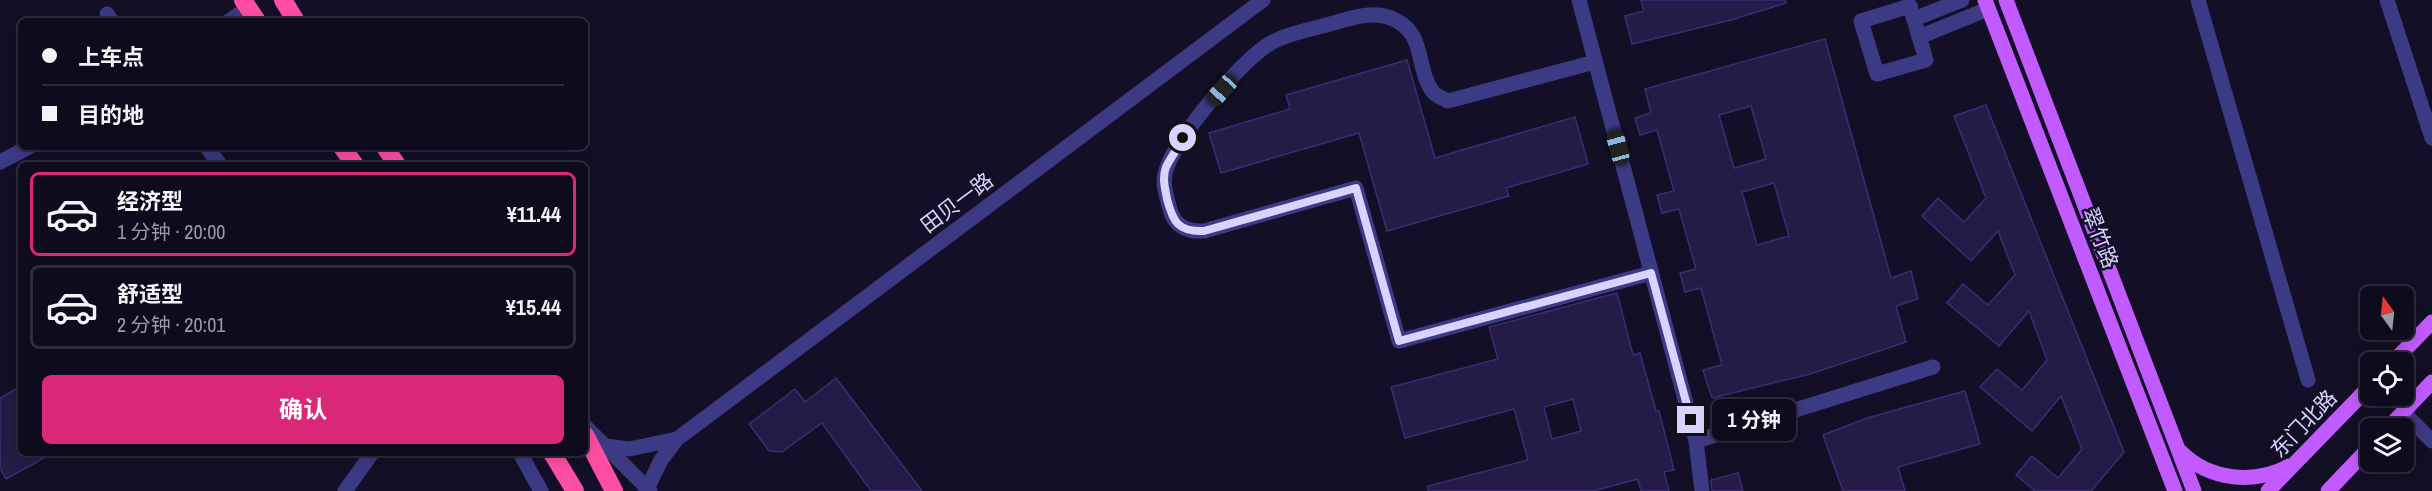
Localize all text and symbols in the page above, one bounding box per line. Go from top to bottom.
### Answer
text: 上车点 [78,42,144,72]
car [1203,71,1241,109]
text: 目的地 [78,100,144,130]
route start [1169,124,1196,151]
car [1605,127,1631,167]
street label: 田贝一路 [914,166,999,239]
text: 经济型 [117,186,183,216]
icon: car [45,187,99,241]
text: ¥11.44 [507,199,561,229]
street label: 翠竹路 [2076,203,2125,272]
text: 1 分钟 · 20:00 [117,218,225,245]
text: 舒适型 [117,279,183,309]
icon: car [45,280,99,334]
north arrow [2360,286,2414,340]
map controls [2360,286,2414,472]
text: ¥15.44 [506,292,561,322]
text: 2 分钟 · 20:01 [117,311,225,338]
button: locate [2360,352,2414,406]
button: 确认 [42,375,564,444]
street label: 东门北路 [2264,383,2343,464]
callout: 1 分钟 [1712,399,1796,441]
route end [1677,406,1704,433]
text: 1 分钟 [1727,406,1781,433]
button: layers [2360,418,2414,472]

